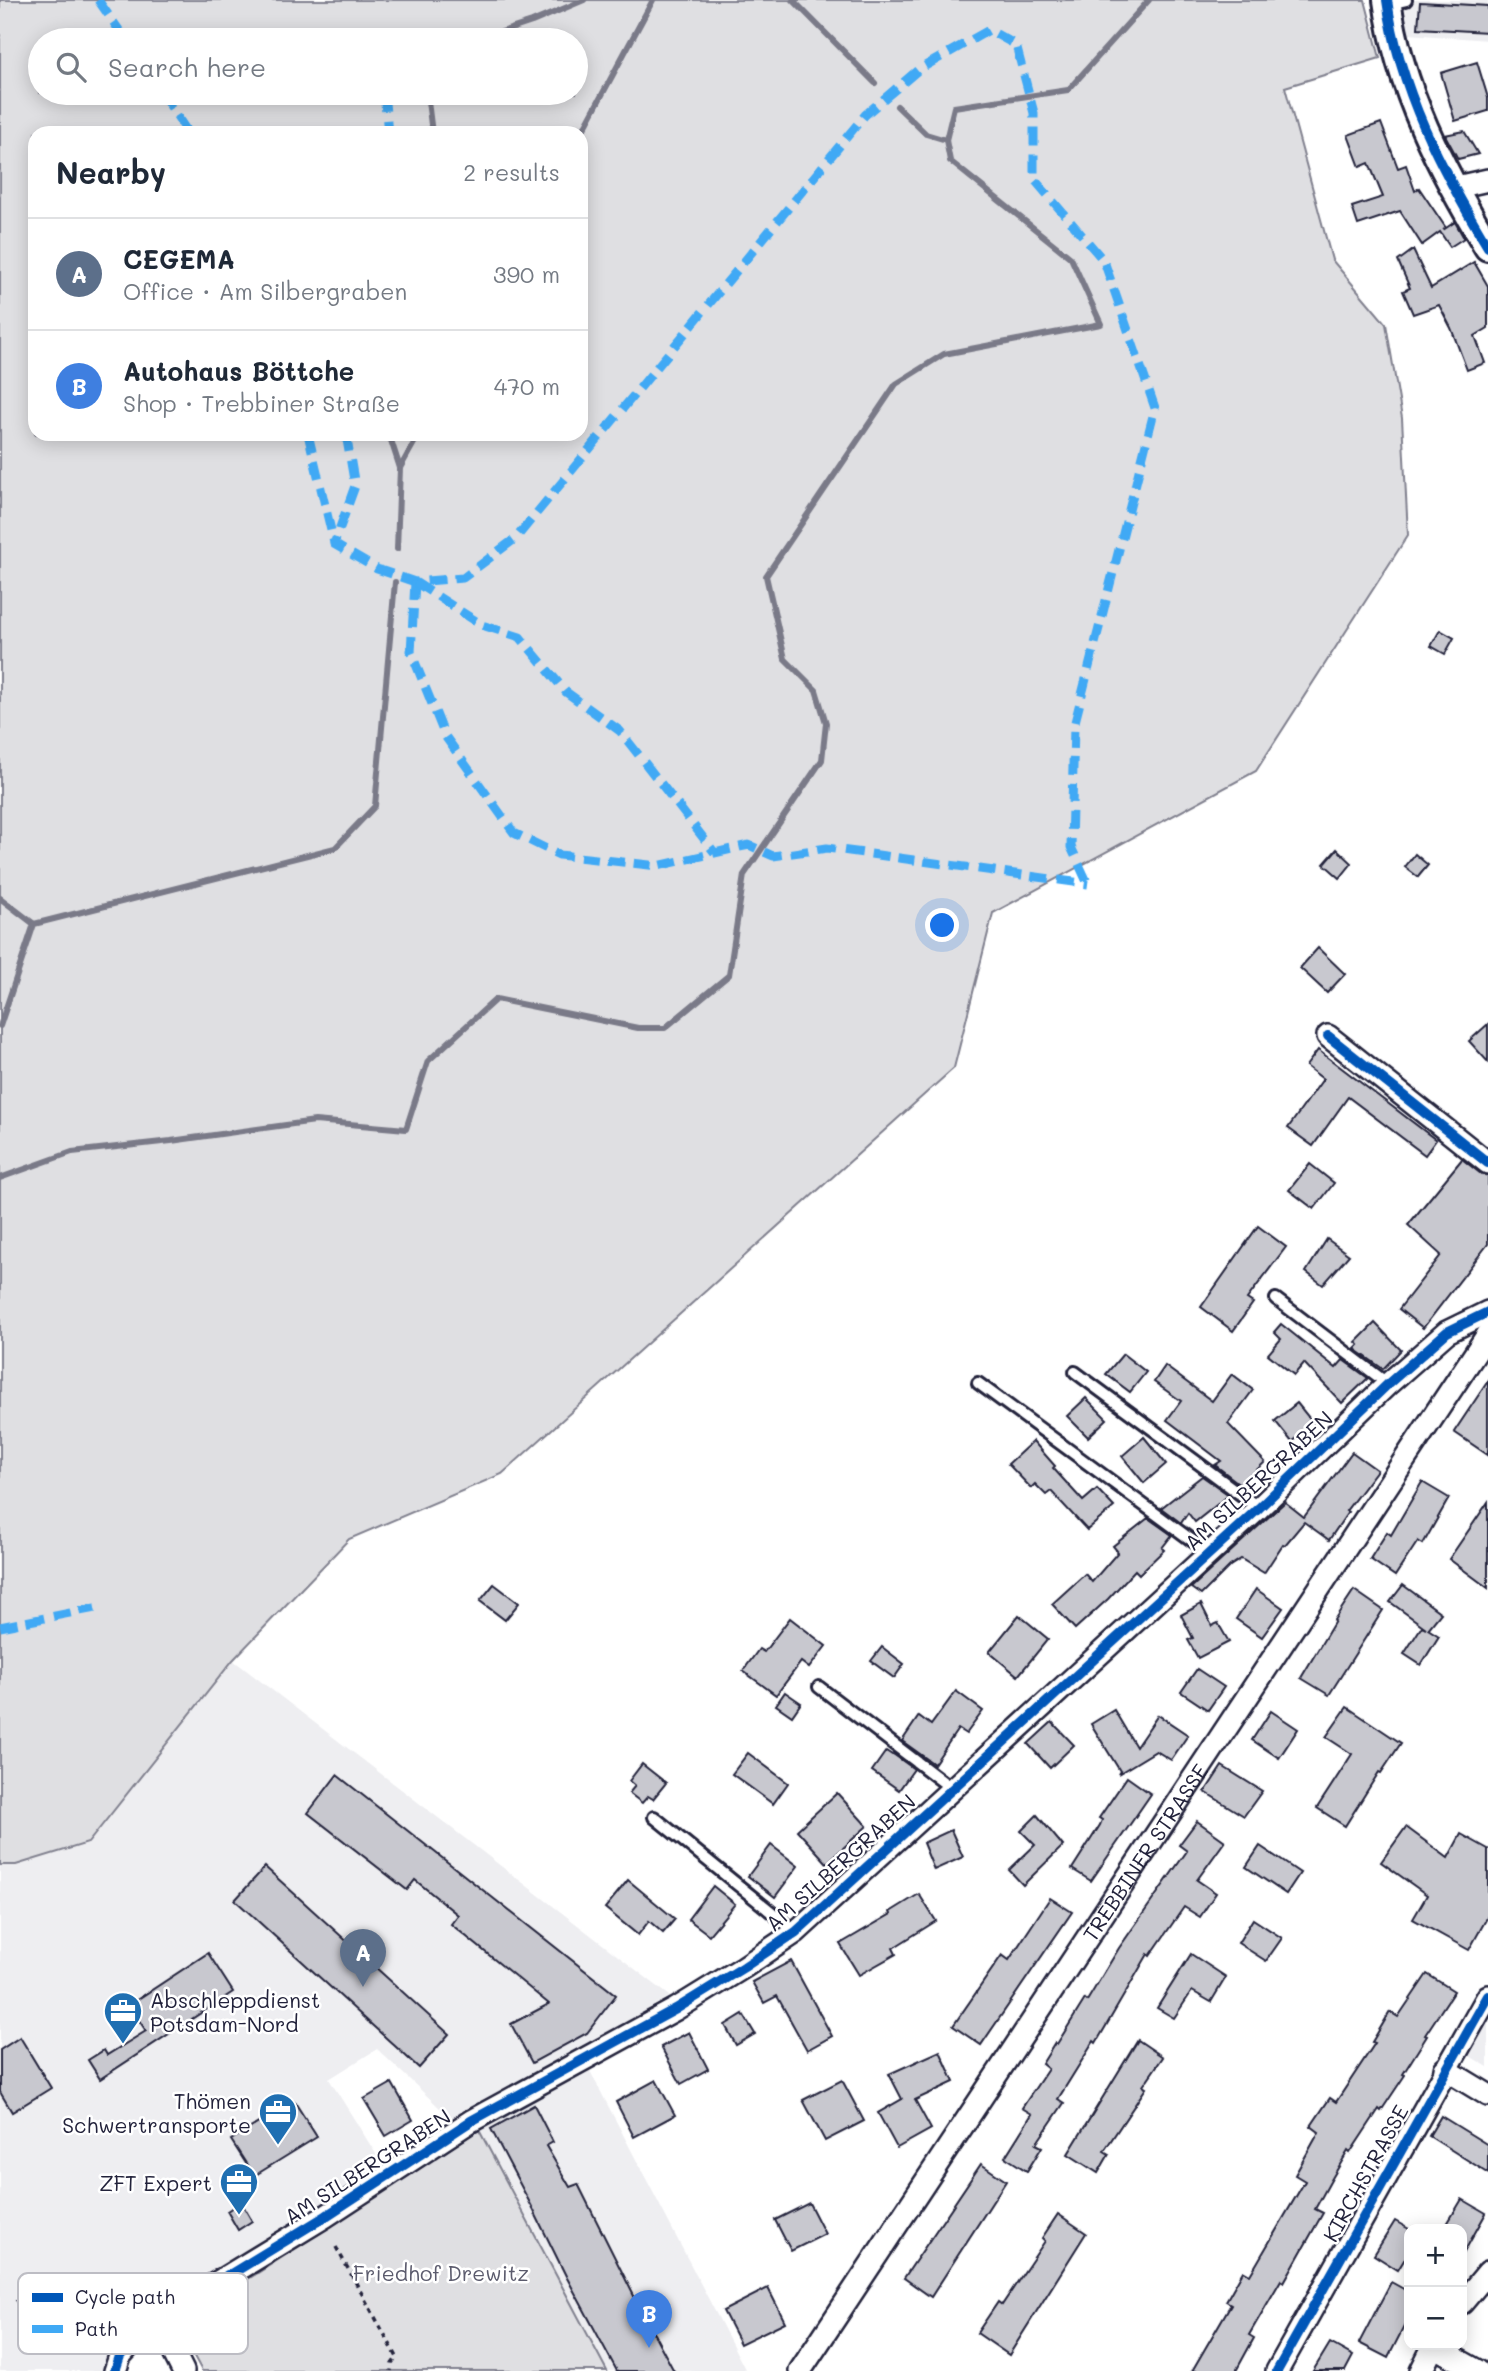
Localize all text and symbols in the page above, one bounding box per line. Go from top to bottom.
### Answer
search box [28,28,588,105]
icon: search [52,48,90,86]
text: Search here [108,50,266,84]
text: Nearby [56,152,166,192]
text: 2 results [463,157,560,187]
text: CEGEMA [123,242,235,276]
text: A [71,259,87,289]
text: 390 m [493,259,560,289]
text: Office · Am Silbergraben [123,276,407,306]
text: Autohaus Böttche [123,354,354,388]
text: B [71,371,87,401]
text: 470 m [494,371,560,401]
text: Shop · Trebbiner Straße [123,388,400,418]
your location [925,908,959,942]
street label: AM SILBERGRABEN [1178,1404,1338,1556]
street label: TREBBINER STRASSE [1076,1758,1213,1946]
street label: AM SILBERGRABEN [759,1787,921,1937]
pin: A [340,1929,386,1987]
place label: Abschleppdienst Potsdam-Nord [150,1986,320,2037]
office icon: Abschleppdienst Potsdam-Nord [102,1990,144,2045]
place label: Thömen Schwertransporte [62,2087,251,2138]
office icon: Thömen Schwertransporte [257,2091,299,2146]
street label: KIRCHSTRASSE [1316,2100,1414,2246]
street label: AM SILBERGRABEN [279,2102,455,2230]
office icon: ZFT Expert [218,2161,260,2216]
place label: ZFT Expert [99,2169,212,2196]
map controls [1404,2224,1467,2350]
button: + [1404,2224,1467,2287]
park label: Friedhof Drewitz [353,2259,529,2286]
legend [18,2273,248,2354]
text: Cycle path [75,2284,175,2309]
button: − [1404,2287,1467,2350]
pin: B [626,2290,672,2348]
text: Path [75,2316,118,2341]

